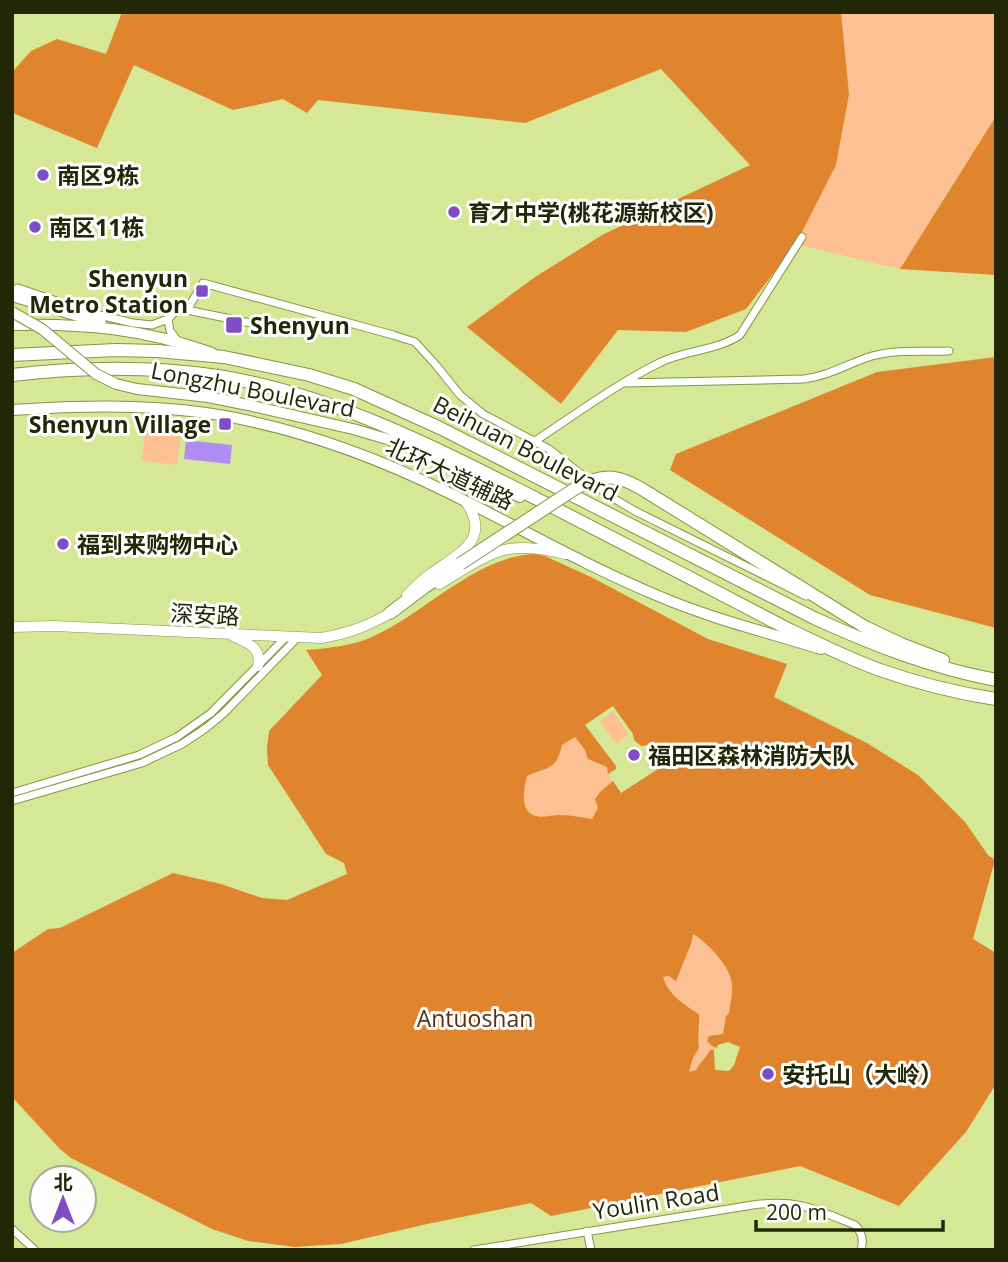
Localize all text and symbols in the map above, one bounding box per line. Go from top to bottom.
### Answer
place label: 南区9栋 [57,159,139,191]
marker: 南区9栋 [35,167,51,183]
place label: 育才中学(桃花源新校区) [468,196,714,228]
marker: 育才中学(桃花源新校区) [446,204,462,220]
place label: 南区11栋 [49,211,144,243]
marker: 南区11栋 [27,219,43,235]
place label: Shenyun Metro Station [29,262,188,320]
marker: Shenyun Metro Station [194,283,210,299]
place label: Shenyun [250,309,350,341]
marker: Shenyun [224,315,244,335]
street label: Longzhu Boulevard [149,354,357,424]
street label: Beihuan Boulevard [428,387,624,509]
place label: Shenyun Village [29,408,211,440]
marker: Shenyun Village [217,416,233,432]
street label: 北环大道辅路 [381,429,519,517]
place label: 福到来购物中心 [77,528,238,560]
marker: 福到来购物中心 [55,536,71,552]
street label: 深安路 [170,596,240,632]
place label: 福田区森林消防大队 [648,739,855,771]
marker: 福田区森林消防大队 [626,747,642,763]
park label: Antuoshan [417,1002,533,1034]
place label: 安托山（大岭） [782,1058,943,1090]
marker: 安托山（大岭） [760,1066,776,1082]
north arrow [28,1164,98,1234]
text: 北 [53,1169,73,1195]
street label: Youlin Road [591,1175,721,1227]
scale bar [756,1188,943,1232]
text: 200 m [766,1198,827,1226]

